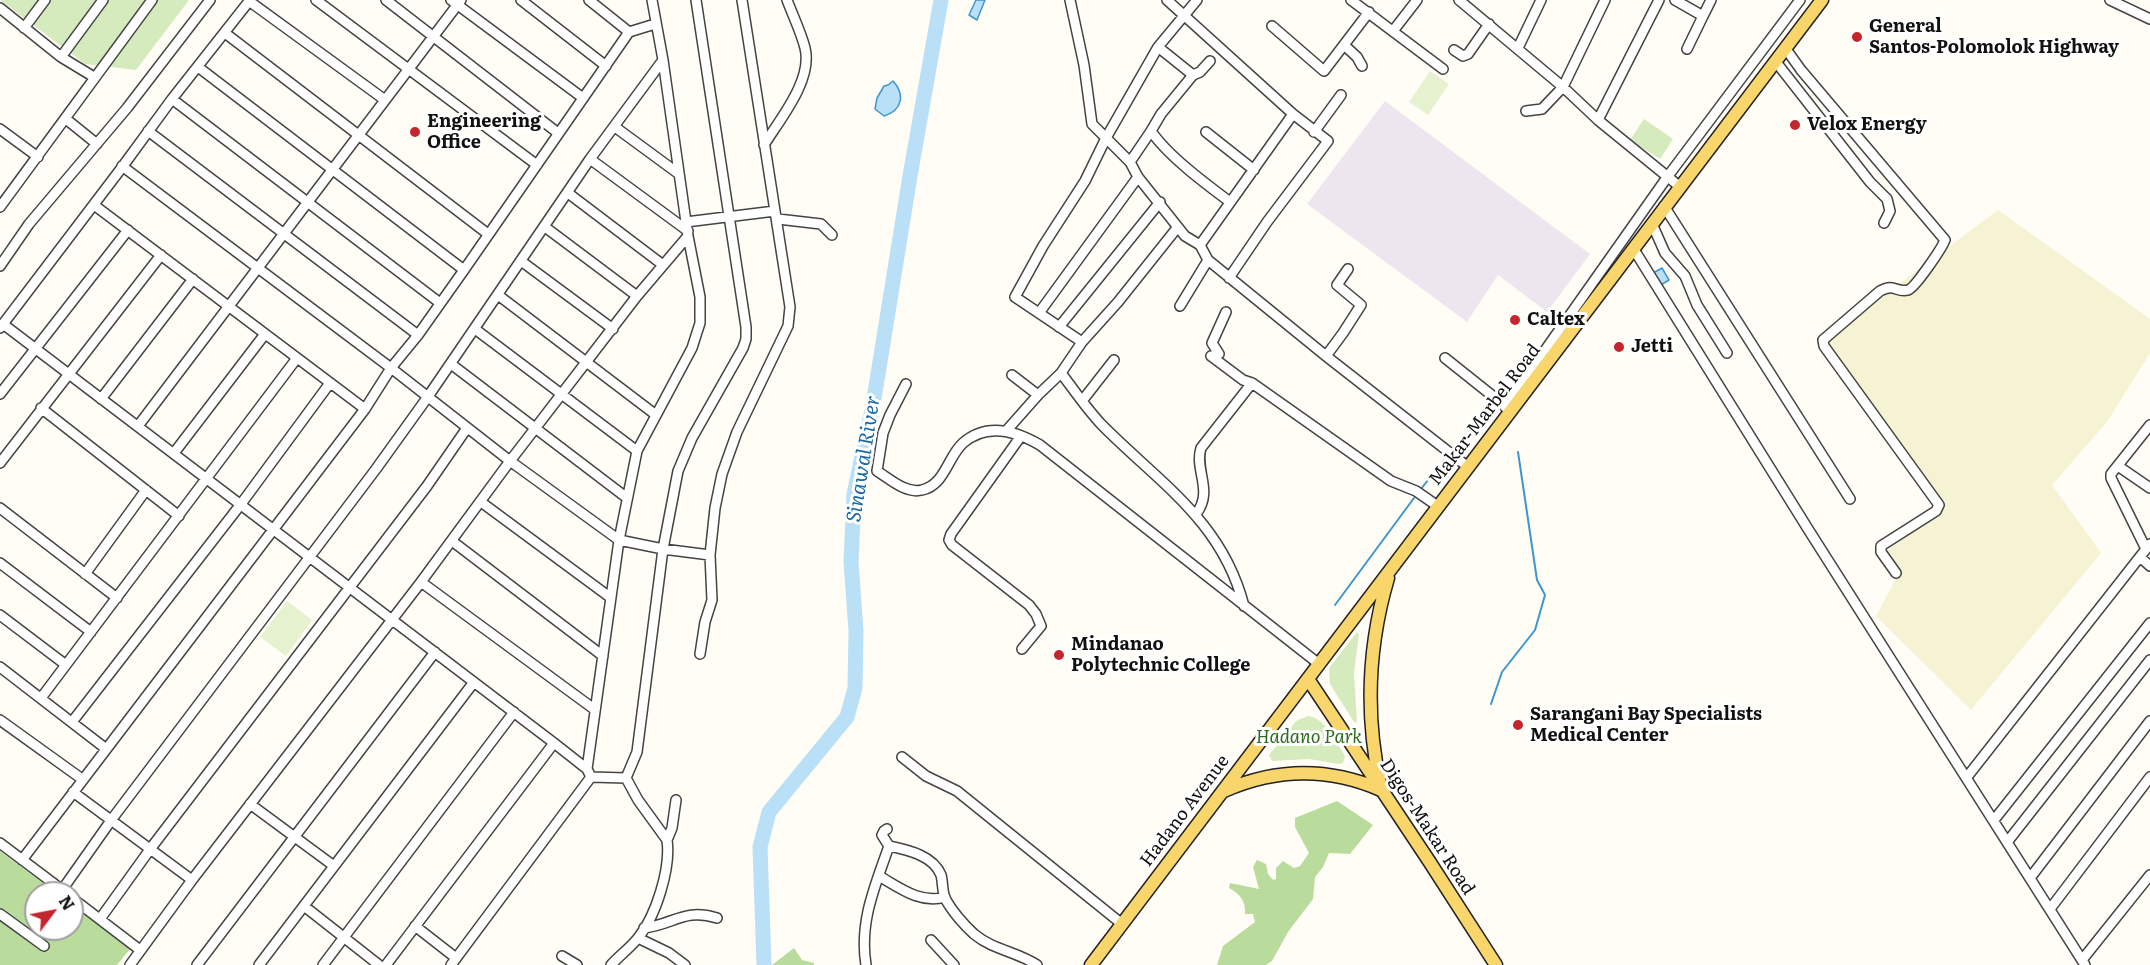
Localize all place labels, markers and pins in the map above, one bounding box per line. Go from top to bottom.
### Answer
place label: General Santos-Polomolok Highway [1869,16,2119,58]
marker: General Santos-Polomolok Highway [1850,30,1864,44]
place label: Engineering Office [427,111,541,154]
place label: Velox Energy [1807,114,1927,136]
marker: Velox Energy [1788,118,1802,132]
marker: Engineering Office [408,125,422,139]
place label: Caltex [1527,309,1585,331]
marker: Caltex [1508,313,1522,327]
place label: Jetti [1631,336,1673,358]
marker: Jetti [1612,340,1626,354]
place label: Mindanao Polytechnic College [1071,634,1250,676]
marker: Mindanao Polytechnic College [1052,648,1066,662]
place label: Sarangani Bay Specialists Medical Center [1530,704,1762,746]
marker: Sarangani Bay Specialists Medical Center [1511,718,1525,732]

